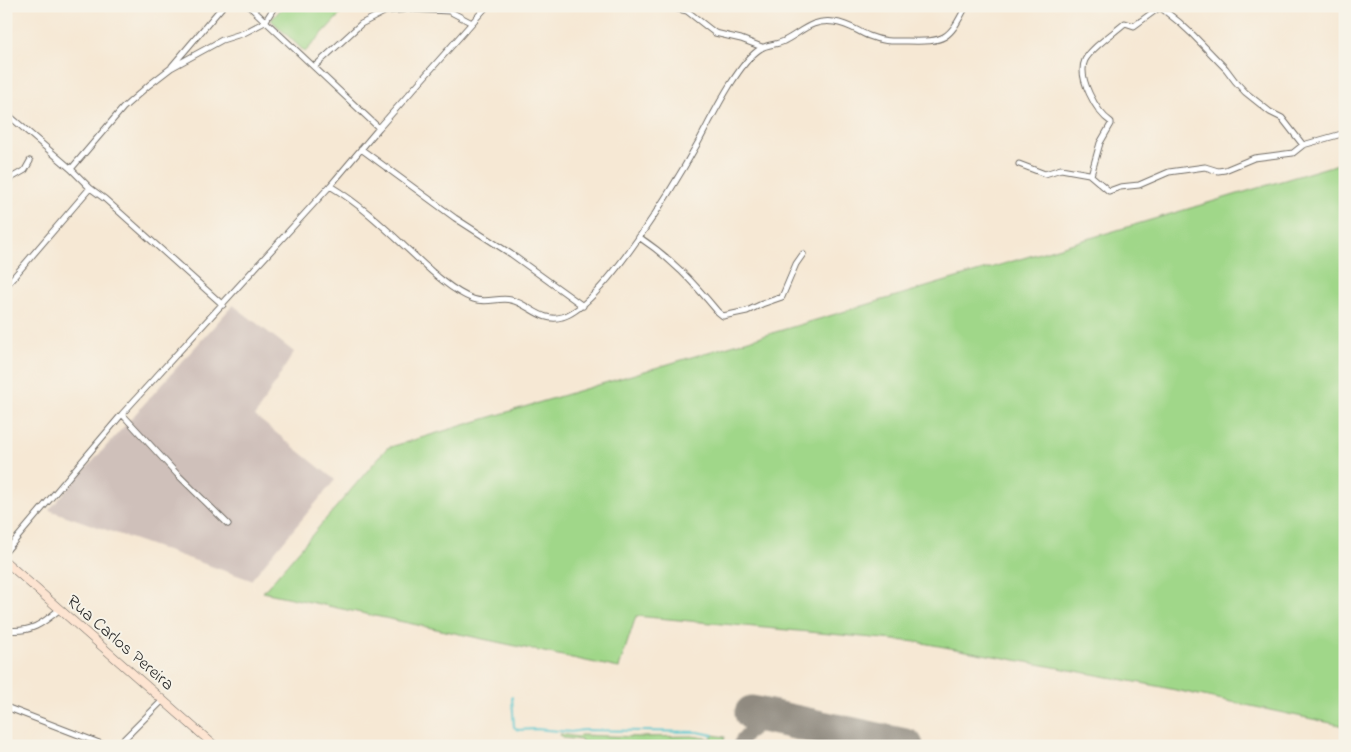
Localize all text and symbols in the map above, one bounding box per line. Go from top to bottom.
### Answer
street label: Rua Carlos Pereira [60,589,179,698]

